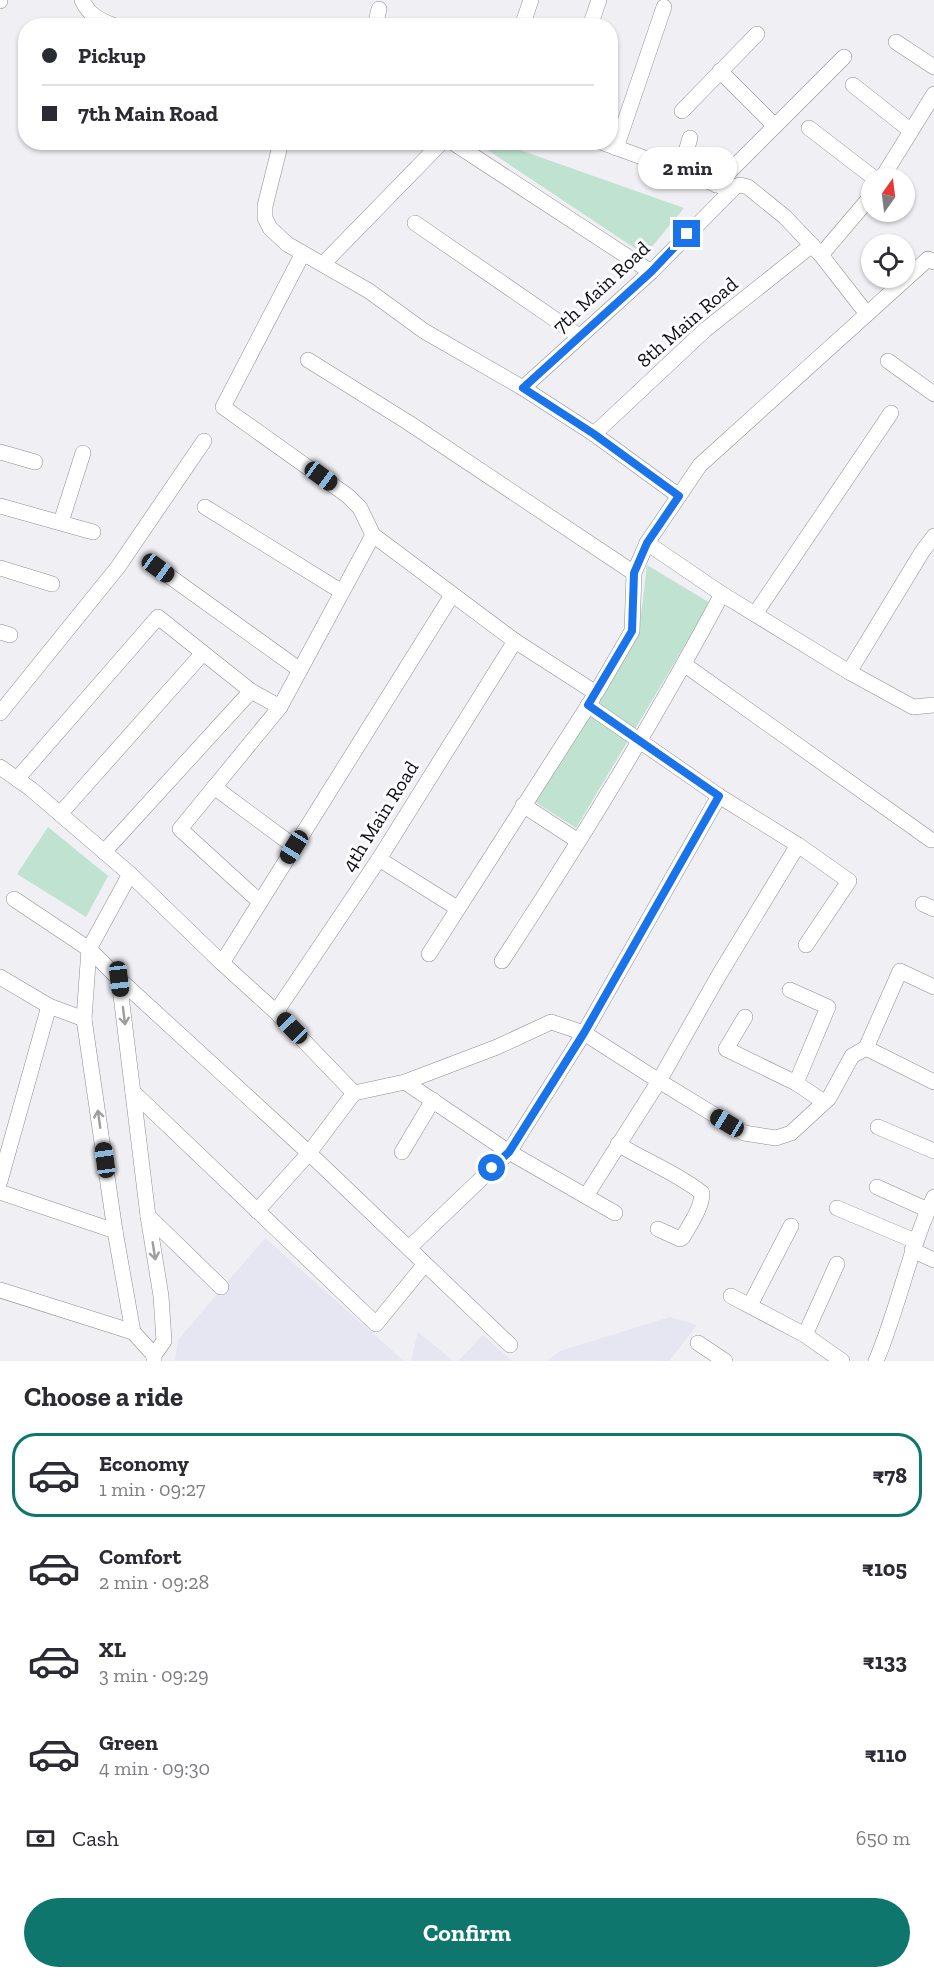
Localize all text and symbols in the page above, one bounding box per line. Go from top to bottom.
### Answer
text: Pickup [78,42,146,69]
text: 7th Main Road [78,100,218,127]
callout: 2 min [638,147,736,189]
text: 2 min [663,156,712,180]
north arrow [861,168,915,222]
map controls [861,168,915,288]
route end [673,220,700,247]
button: locate [861,234,915,288]
street label: 7th Main Road [547,236,655,338]
street label: 8th Main Road [632,272,742,372]
car [301,458,341,494]
car [138,550,178,586]
street label: 4th Main Road [337,756,423,876]
car [277,827,311,867]
car [108,960,130,998]
one-way arrow [118,1006,129,1025]
car [273,1009,311,1047]
car [707,1106,747,1140]
one-way arrow [93,1109,104,1129]
car [94,1141,116,1179]
route start [478,1154,505,1181]
one-way arrow [148,1241,159,1260]
text: Choose a ride [24,1381,183,1413]
icon: car [27,1448,81,1502]
text: Economy [99,1450,189,1477]
text: ₹78 [872,1462,907,1489]
text: 1 min · 09:27 [99,1477,205,1501]
icon: car [27,1541,81,1595]
text: Comfort [99,1543,181,1570]
text: ₹105 [862,1555,907,1582]
text: 2 min · 09:28 [99,1570,209,1594]
icon: car [27,1634,81,1688]
text: XL [99,1636,126,1663]
text: ₹133 [863,1648,907,1675]
text: 3 min · 09:29 [99,1663,209,1687]
icon: car [27,1727,81,1781]
text: Green [99,1729,158,1756]
text: ₹110 [865,1741,907,1768]
text: 4 min · 09:30 [99,1756,210,1780]
icon: cash [24,1822,57,1855]
text: Cash [72,1825,119,1852]
text: 650 m [856,1826,910,1850]
button: Confirm [24,1898,910,1967]

